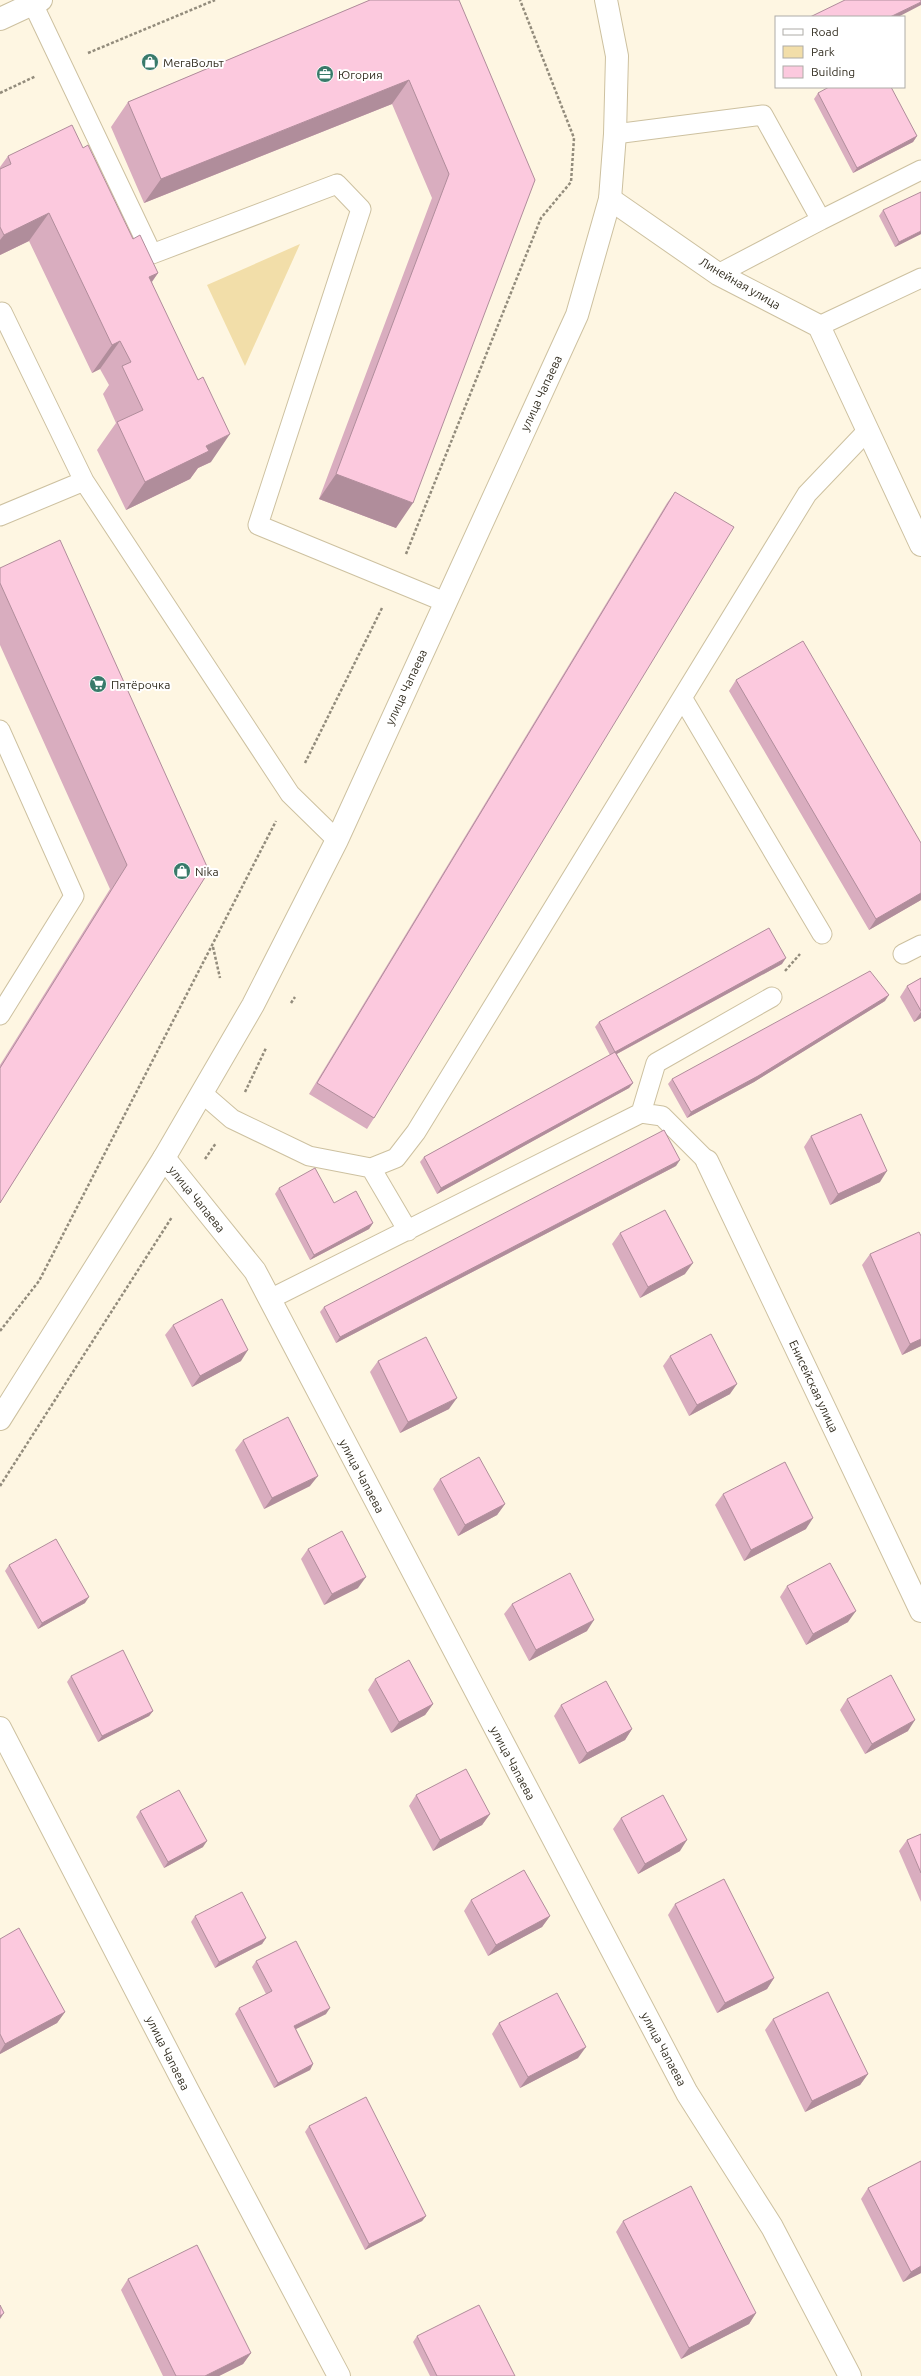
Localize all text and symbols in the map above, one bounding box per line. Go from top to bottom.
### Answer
legend [775,16,905,88]
text: Road [811,25,839,38]
text: Park [811,45,835,58]
shop icon: МегаВольт [140,52,160,72]
place label: МегаВольт [163,56,225,69]
office icon: Югория [315,64,335,84]
text: Building [811,65,855,78]
place label: Югория [338,68,383,81]
street label: Линейная улица [697,255,783,311]
street label: улица Чапаева [518,353,564,433]
street label: улица Чапаева [383,647,429,727]
supermarket icon: Пятёрочка [88,674,108,694]
place label: Пятёрочка [111,678,170,691]
shop icon: Nika [172,861,192,881]
place label: Nika [195,865,219,878]
street label: улица Чапаева [166,1163,228,1235]
street label: Енисейская улица [787,1338,841,1434]
street label: улица Чапаева [337,1437,387,1515]
street label: улица Чапаева [488,1724,538,1802]
street label: улица Чапаева [639,2010,689,2088]
street label: улица Чапаева [144,2014,192,2092]

